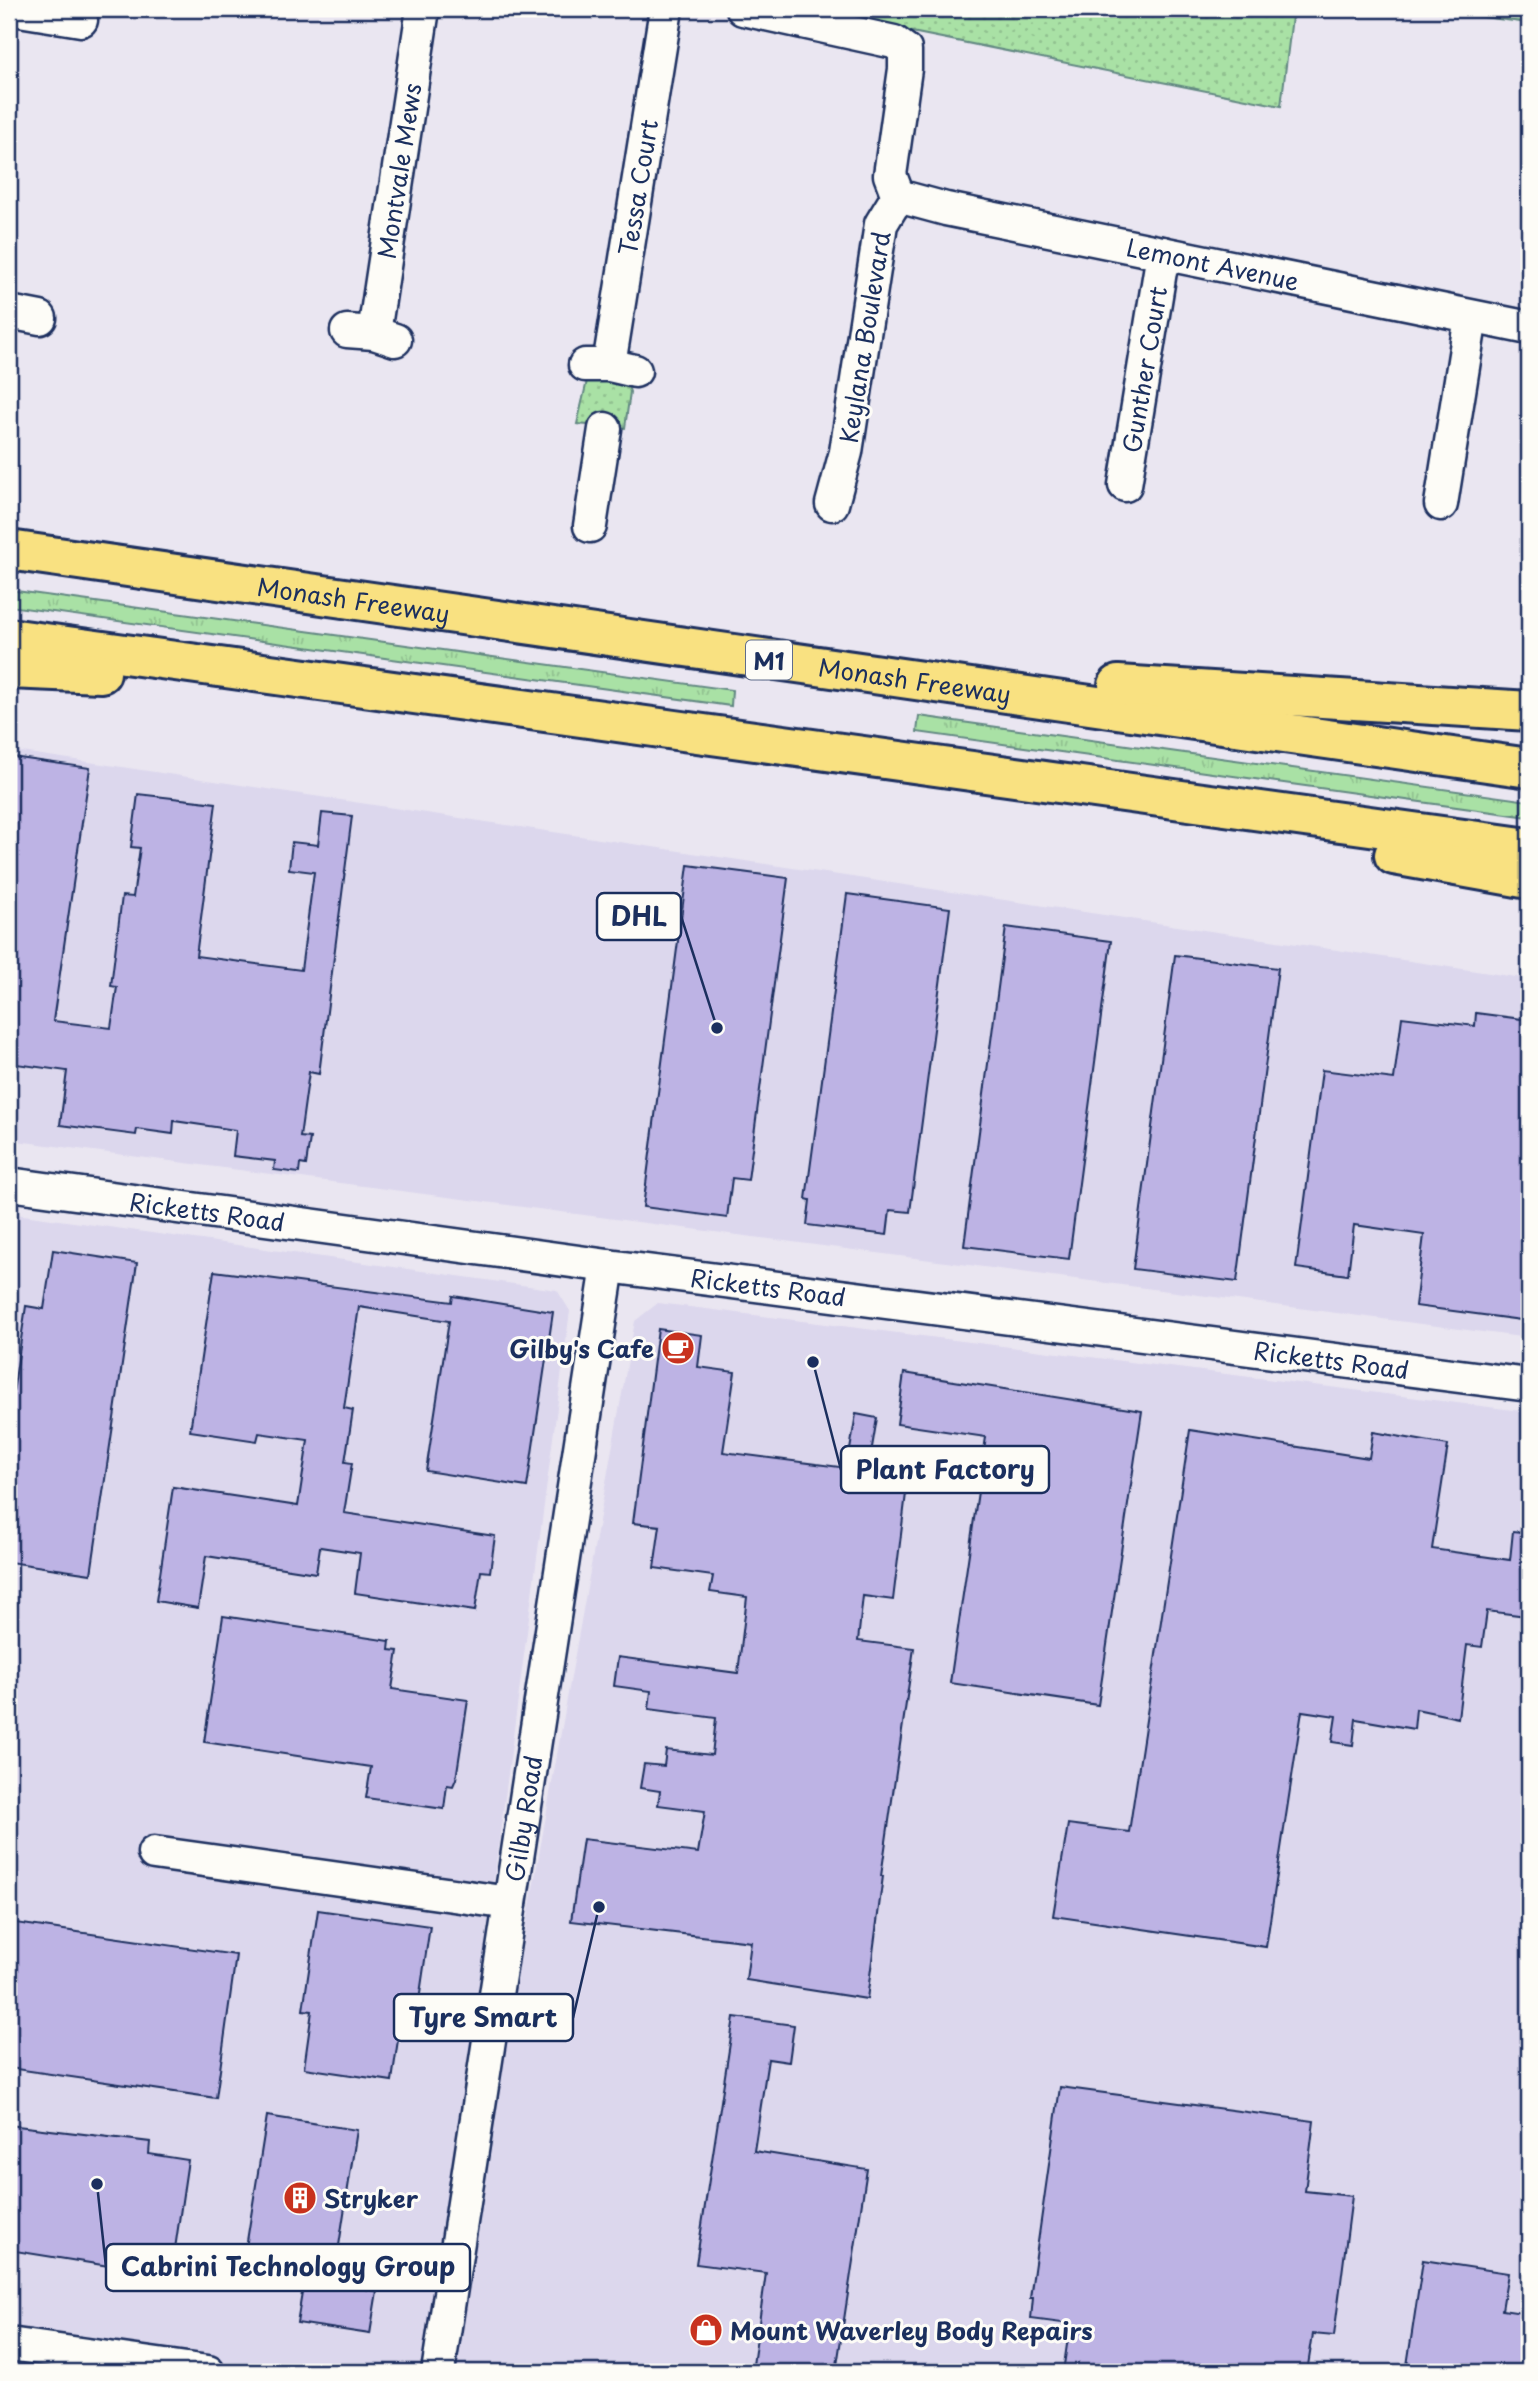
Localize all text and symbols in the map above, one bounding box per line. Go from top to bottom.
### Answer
street label: Montvale Mews [367,81,430,261]
street label: Tessa Court [609,116,666,258]
street label: Keylana Boulevard [830,228,899,445]
street label: Lemont Avenue [1123,228,1302,299]
street label: Gunther Court [1113,283,1175,455]
street label: Monash Freeway [255,568,452,631]
road number: M1 [746,640,792,680]
street label: Monash Freeway [816,648,1013,712]
callout: DHL [597,893,681,940]
text: DHL [611,896,667,935]
street label: Ricketts Road [127,1183,287,1240]
street label: Ricketts Road [688,1259,848,1315]
cafe icon: Gilby's Cafe [659,1329,697,1367]
place label: Gilby's Cafe [509,1330,654,1366]
street label: Ricketts Road [1251,1332,1411,1387]
callout: Plant Factory [841,1446,1049,1493]
text: Plant Factory [855,1449,1035,1488]
street label: Gilby Road [496,1753,551,1884]
callout: Tyre Smart [394,1994,573,2041]
text: Tyre Smart [408,1997,558,2036]
building icon: Stryker [281,2179,319,2217]
place label: Stryker [324,2180,419,2216]
callout: Cabrini Technology Group [106,2244,470,2291]
text: Cabrini Technology Group [121,2246,455,2285]
shop icon: Mount Waverley Body Repairs [687,2311,725,2349]
place label: Mount Waverley Body Repairs [730,2312,1093,2348]

